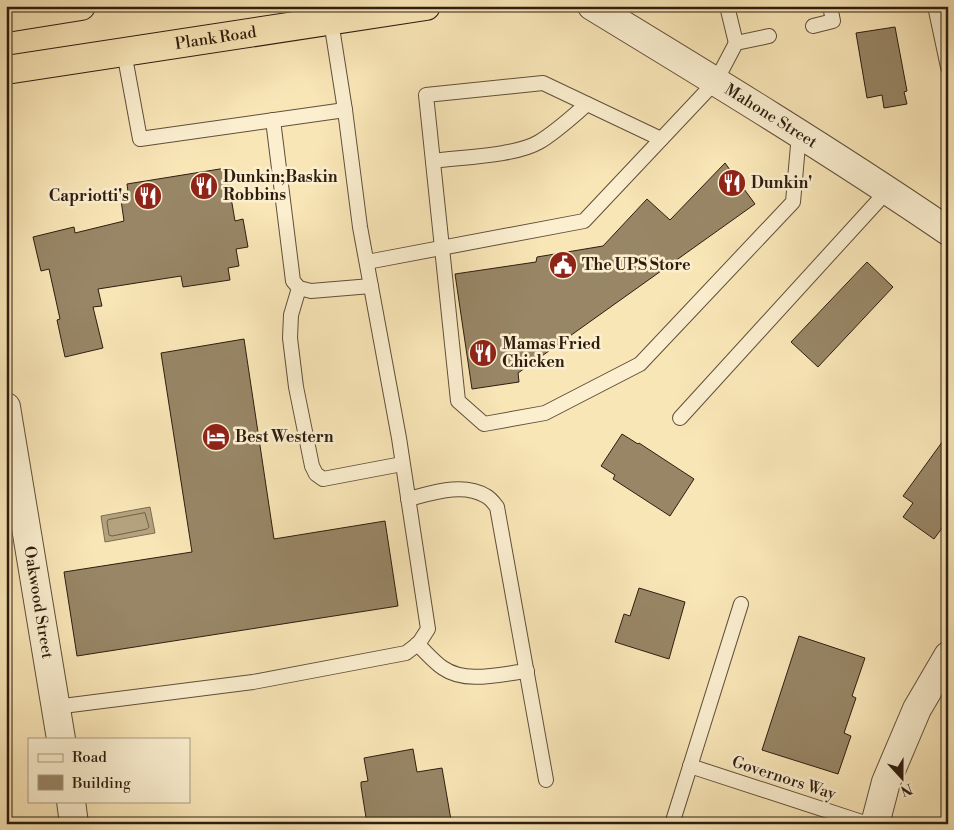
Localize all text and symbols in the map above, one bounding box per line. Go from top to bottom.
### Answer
street label: Plank Road [173,22,258,54]
street label: Mahone Street [721,80,821,153]
place label: Dunkin;Baskin Robbins [223,167,338,205]
restaurant icon: Dunkin' [717,168,747,198]
restaurant icon: Dunkin;Baskin Robbins [189,171,219,201]
place label: Dunkin' [751,173,812,193]
restaurant icon: Capriotti's [133,181,163,211]
place label: Capriotti's [49,186,129,206]
public building icon: The UPS Store [548,250,578,280]
place label: The UPS Store [582,255,691,275]
place label: Mamas Fried Chicken [502,334,601,372]
restaurant icon: Mamas Fried Chicken [468,338,498,368]
hotel icon: Best Western [201,422,231,452]
place label: Best Western [235,427,334,447]
street label: Oakwood Street [19,545,58,660]
legend [28,738,190,802]
text: Road [72,748,107,767]
street label: Governors Way [729,752,839,804]
north arrow [876,752,926,802]
text: Building [71,774,131,793]
text: N [898,779,915,800]

